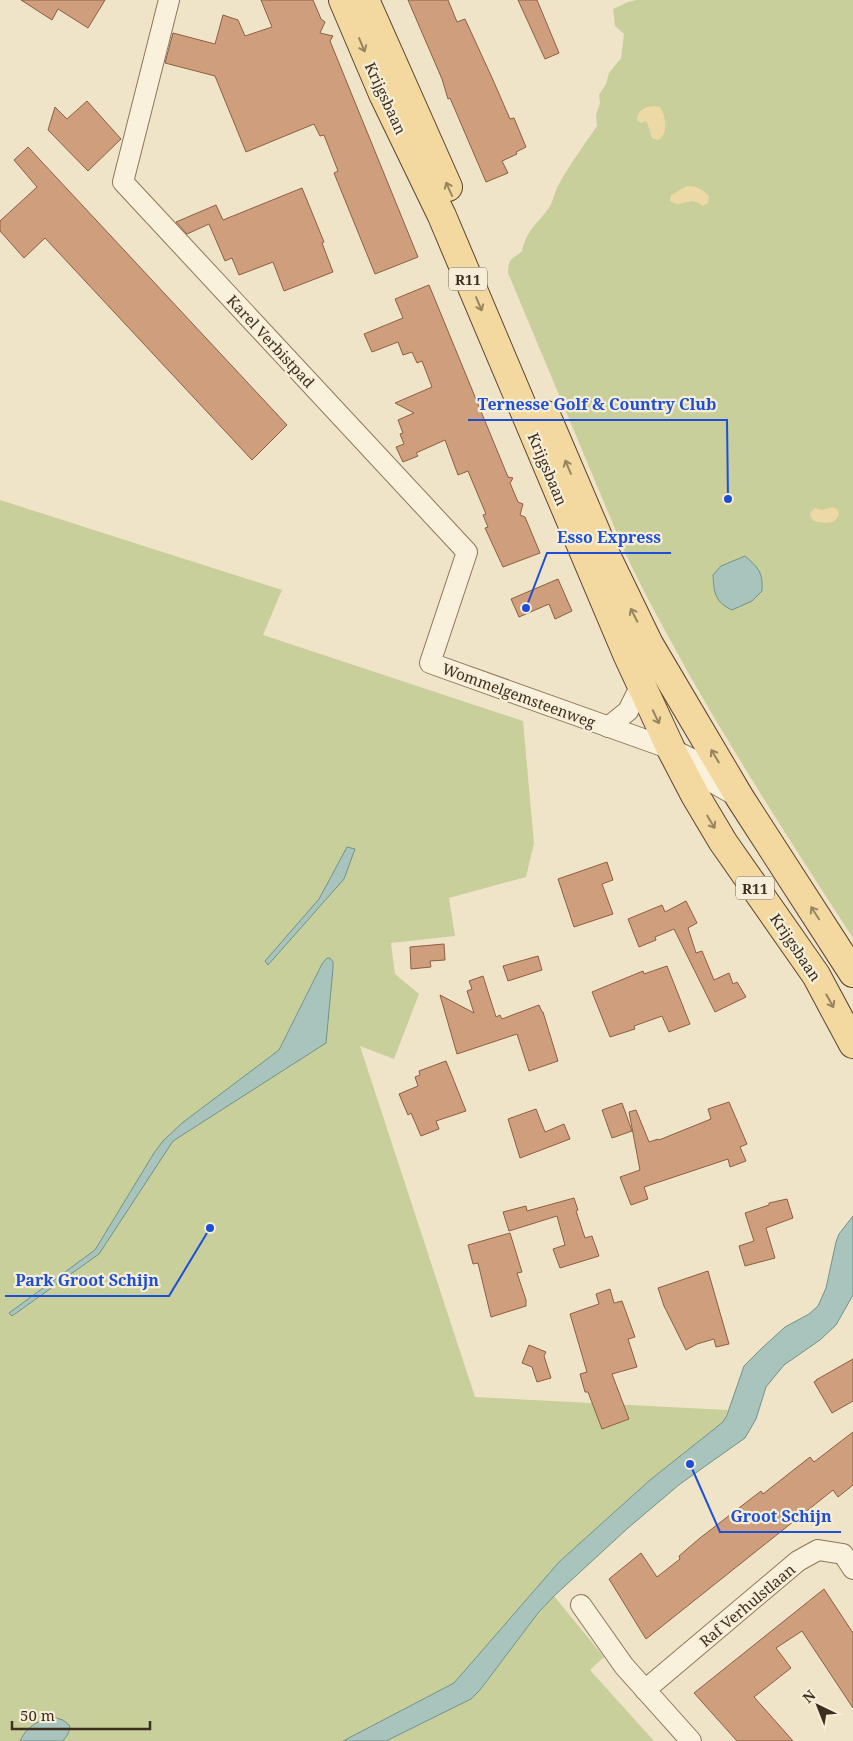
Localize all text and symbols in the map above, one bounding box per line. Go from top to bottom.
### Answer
one-way arrow [357,37,367,52]
street label: Krijgsbaan [361,59,412,138]
one-way arrow [443,182,453,197]
road number: R11 [449,268,487,290]
street label: Karel Verbistpad [223,290,319,392]
one-way arrow [475,296,484,312]
callout: Ternesse Golf & Country Club [468,389,727,420]
text: Ternesse Golf & Country Club [478,393,716,415]
street label: Krijgsbaan [524,429,572,509]
one-way arrow [563,460,572,475]
callout: Esso Express [547,522,671,553]
text: Esso Express [557,526,661,548]
one-way arrow [629,608,638,623]
street label: Wommelgemsteenweg [440,658,598,732]
one-way arrow [652,709,661,724]
one-way arrow [710,749,720,763]
one-way arrow [707,815,717,829]
road number: R11 [736,876,774,900]
one-way arrow [810,907,820,921]
street label: Krijgsbaan [766,909,826,985]
one-way arrow [826,993,836,1008]
callout: Park Groot Schijn [5,1265,169,1296]
text: Park Groot Schijn [15,1269,159,1291]
callout: Groot Schijn [720,1501,841,1532]
text: Groot Schijn [730,1505,832,1527]
street label: Raf Verhulstlaan [695,1559,799,1651]
north arrow [793,1681,843,1731]
text: N [798,1685,819,1707]
scale bar [12,1698,150,1730]
text: 50 m [20,1705,55,1725]

